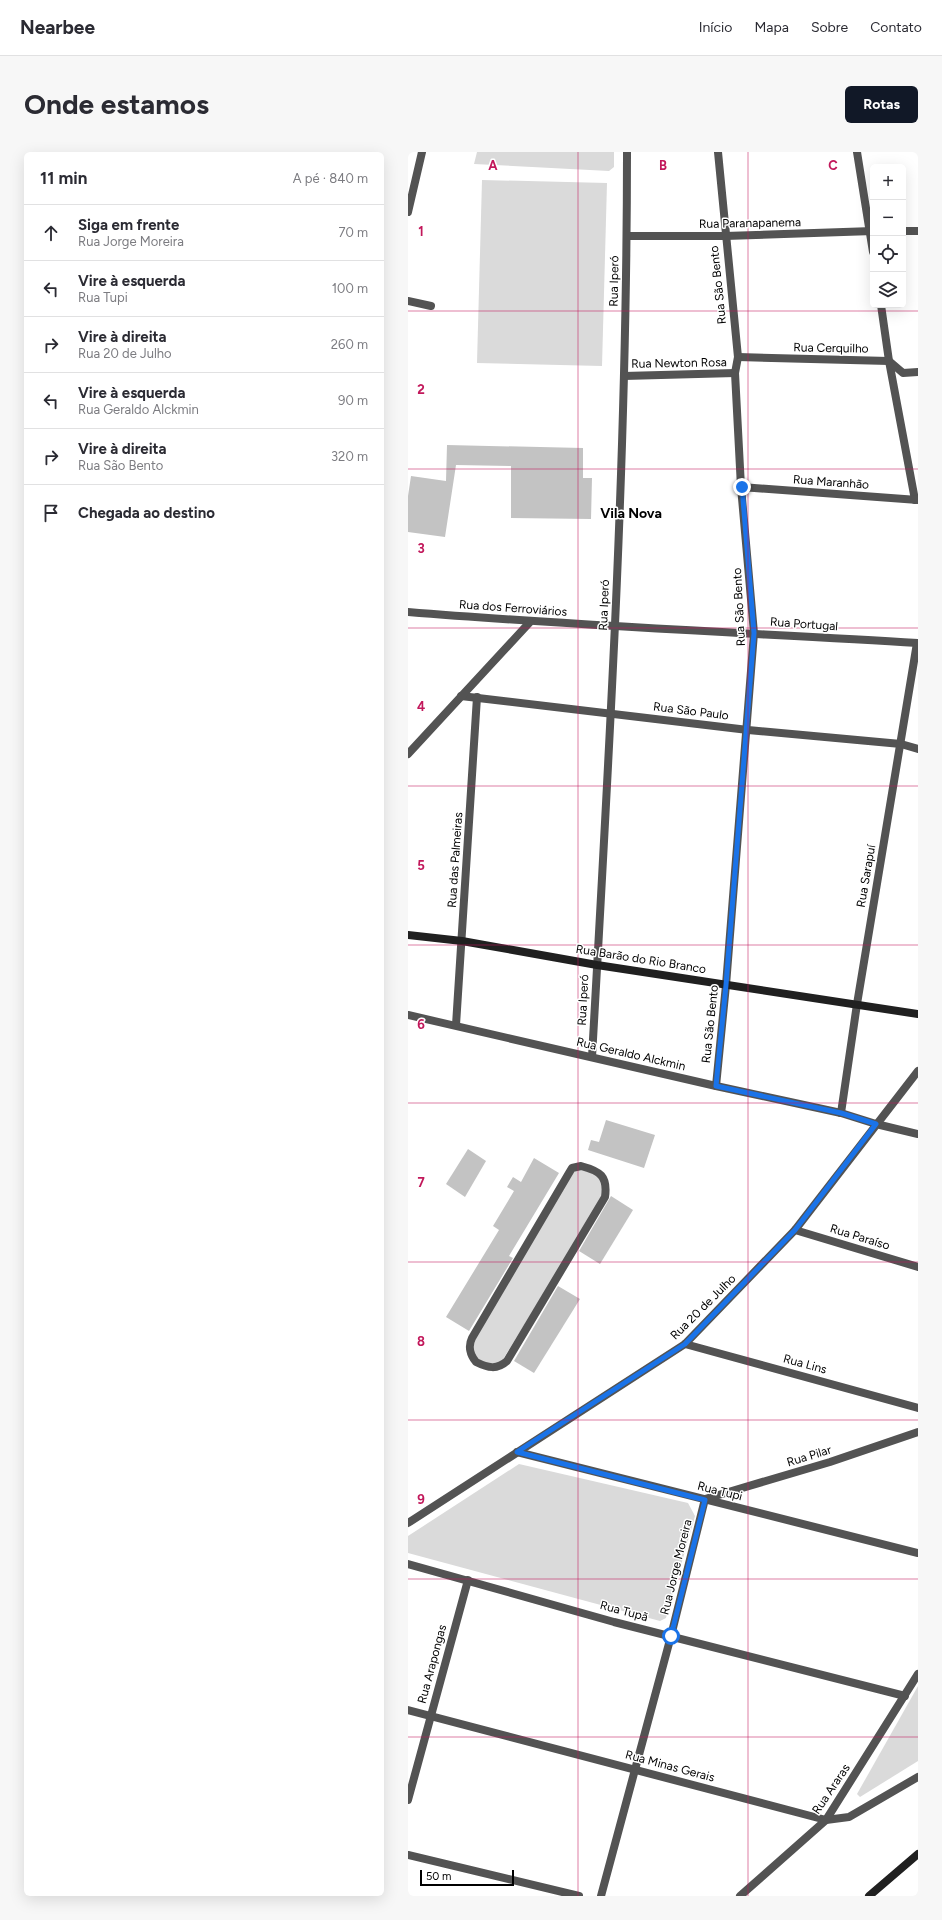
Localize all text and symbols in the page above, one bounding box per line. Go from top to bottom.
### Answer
text: Nearbee [20,16,95,39]
text: Início [699,19,732,36]
text: Mapa [754,19,789,36]
text: Sobre [811,19,848,36]
text: Contato [870,19,922,36]
button: Rotas [845,86,918,123]
text: Onde estamos [24,87,209,121]
text: A [488,158,498,173]
text: B [659,158,667,173]
text: C [828,158,838,173]
map controls [870,164,906,308]
button: + [870,164,906,200]
text: 11 min [40,168,87,188]
text: A pé · 840 m [293,171,368,186]
button: − [870,200,906,236]
street label: Rua Paranapanema [699,215,801,231]
text: Siga em frente [78,216,179,234]
icon: ahead [40,222,62,244]
text: 1 [418,224,424,239]
text: 70 m [338,225,368,240]
text: Rua Jorge Moreira [78,234,184,249]
button: locate [870,236,906,272]
street label: Rua São Bento [707,245,729,325]
street label: Rua Iperó [607,255,621,307]
text: Vire à esquerda [78,272,185,290]
button: layers [870,272,906,308]
icon: left [40,278,62,300]
text: 100 m [332,281,368,296]
text: Rua Tupi [78,290,128,305]
text: Vire à direita [78,328,167,346]
icon: right [40,334,62,356]
text: 260 m [331,337,368,352]
street label: Rua Cerquilho [793,340,869,356]
text: Rua 20 de Julho [78,346,172,361]
street label: Rua Newton Rosa [631,355,727,371]
text: 2 [417,382,425,397]
text: Vire à esquerda [78,384,185,402]
icon: left [40,390,62,412]
text: 90 m [338,393,368,408]
text: Rua Geraldo Alckmin [78,402,199,417]
text: Vire à direita [78,440,167,458]
icon: right [40,446,62,468]
text: 320 m [331,449,368,464]
text: Rua São Bento [78,458,163,473]
street label: Rua Maranhão [793,472,870,492]
route end [733,478,751,496]
icon: arrive [40,502,62,524]
text: Chegada ao destino [78,504,215,522]
district label: Vila Nova [600,505,662,522]
text: 3 [417,541,425,556]
street label: Rua São Bento [730,567,748,647]
street label: Rua Iperó [596,579,612,631]
street label: Rua dos Ferroviários [459,597,568,619]
street label: Rua Portugal [770,615,838,633]
text: 4 [417,699,425,714]
street label: Rua São Paulo [652,699,730,723]
street label: Rua das Palmeiras [445,811,465,908]
street label: Rua Sarapuí [854,842,879,908]
text: 5 [417,858,425,873]
street label: Rua Barão do Rio Branco [575,942,707,976]
street label: Rua Iperó [575,974,591,1026]
street label: Rua São Bento [699,984,721,1064]
text: 6 [417,1017,425,1032]
street label: Rua Geraldo Alckmin [575,1035,687,1073]
text: 7 [417,1175,425,1190]
street label: Rua Paraíso [828,1221,892,1253]
street label: Rua 20 de Julho [668,1271,739,1342]
text: 8 [417,1334,425,1349]
street label: Rua Lins [782,1351,829,1377]
street label: Rua Pilar [785,1443,833,1469]
street label: Rua Tupi [696,1479,744,1503]
text: 9 [417,1492,425,1507]
street label: Rua Jorge Moreira [657,1518,695,1616]
street label: Rua Tupã [598,1598,650,1624]
street label: Rua Arapongas [415,1623,449,1705]
route start [662,1627,680,1645]
street label: Rua Minas Gerais [624,1747,717,1785]
street label: Rua Araras [809,1761,853,1817]
scale bar [420,1868,514,1887]
text: 50 m [426,1870,451,1883]

